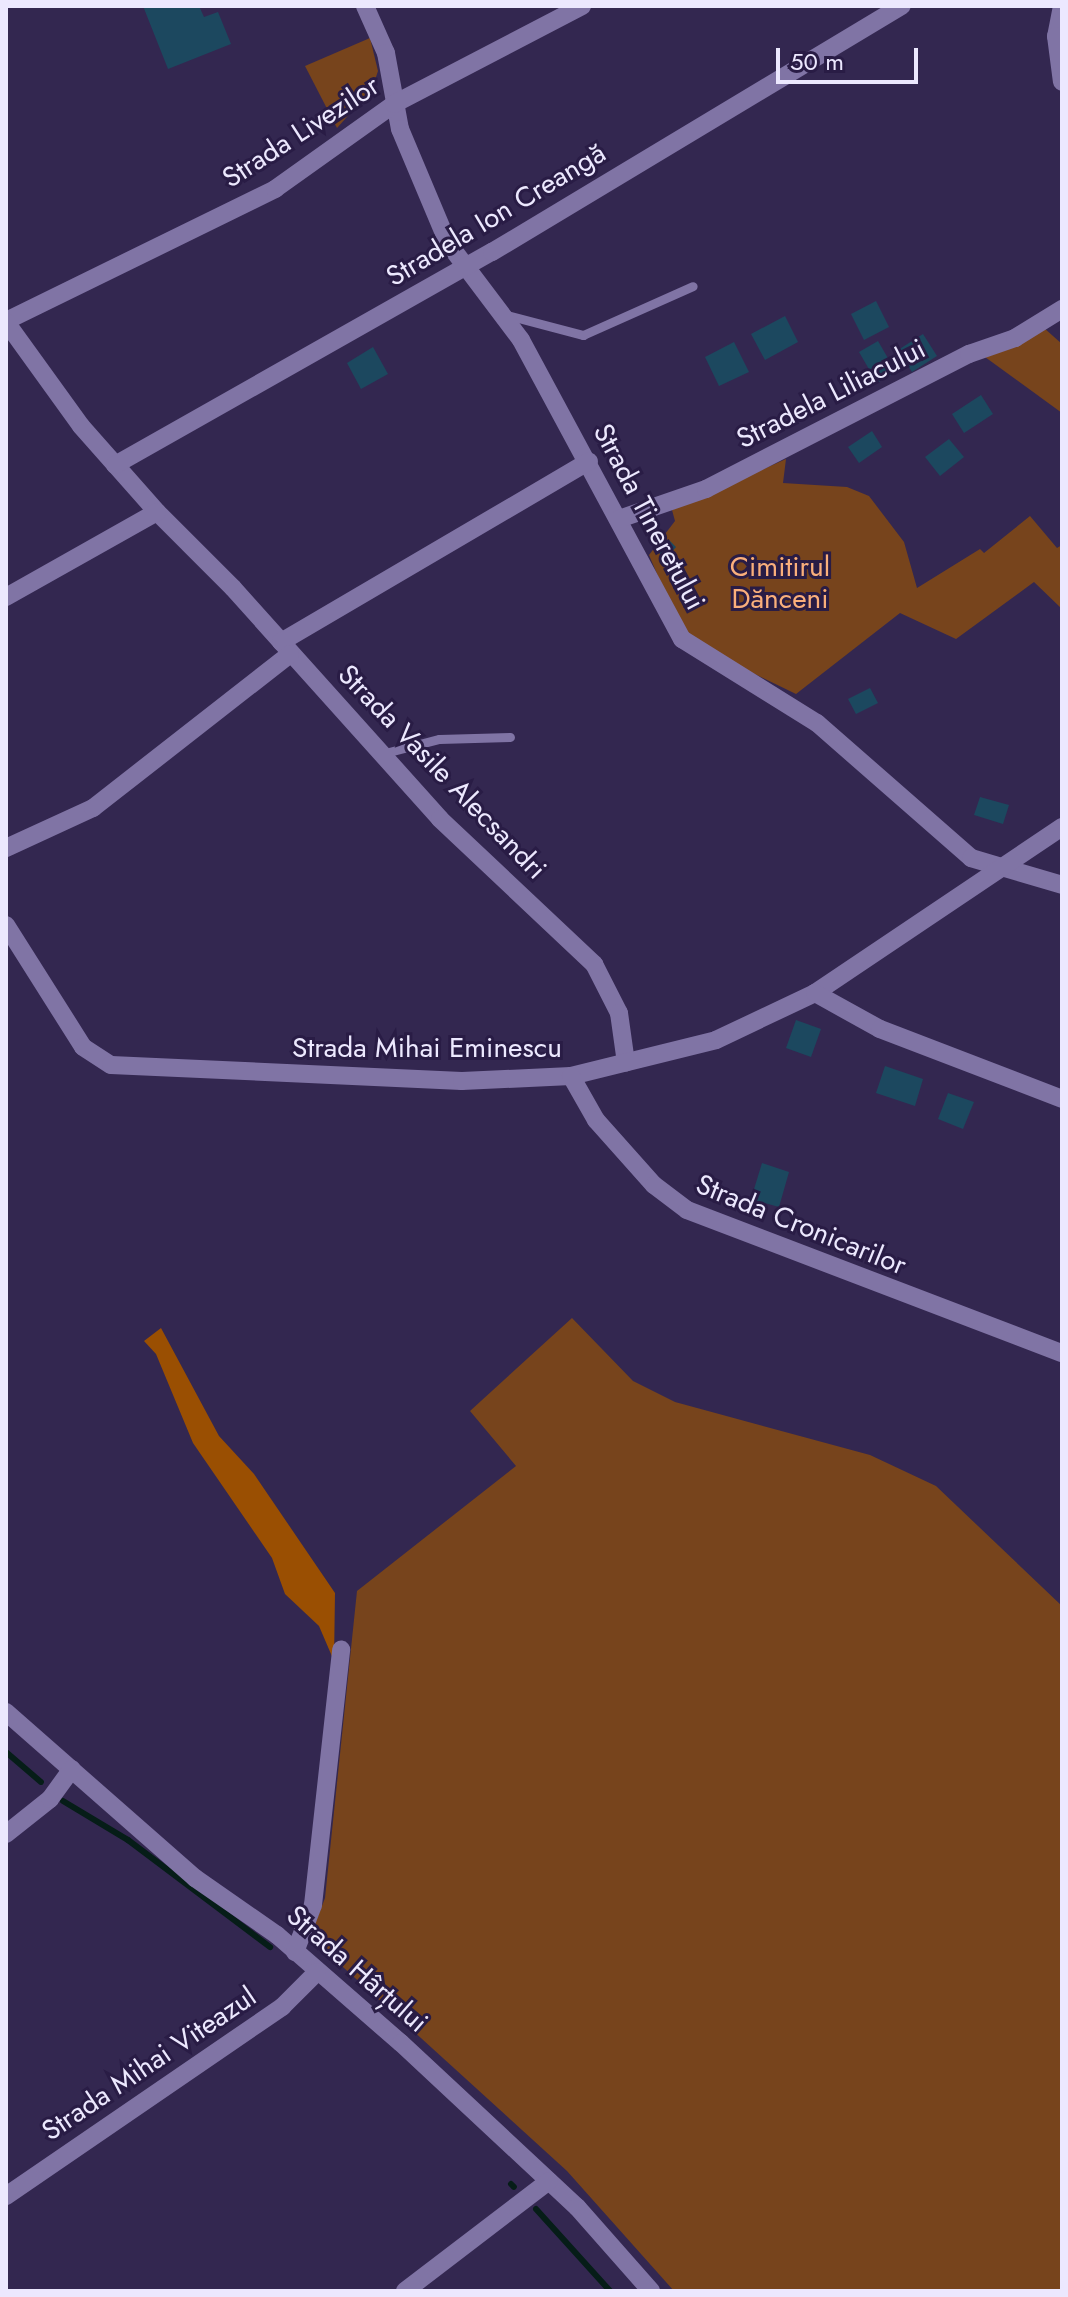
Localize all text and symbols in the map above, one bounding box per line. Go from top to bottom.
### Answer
scale bar [780,32,922,82]
text: 50 m [790,44,844,79]
street label: Strada Livezilor [216,69,386,195]
street label: Stradela Ion Creangă [380,136,612,294]
street label: Stradela Liliacului [731,332,931,456]
street label: Strada Tineretului [586,418,712,616]
park label: Cimitirul Dănceni [730,550,830,616]
street label: Strada Vasile Alecsandri [331,658,553,886]
street label: Strada Mihai Eminescu [292,1031,562,1065]
street label: Strada Cronicarilor [691,1168,911,1282]
street label: Strada Hârțului [280,1899,434,2039]
street label: Strada Mihai Viteazul [36,1980,262,2148]

